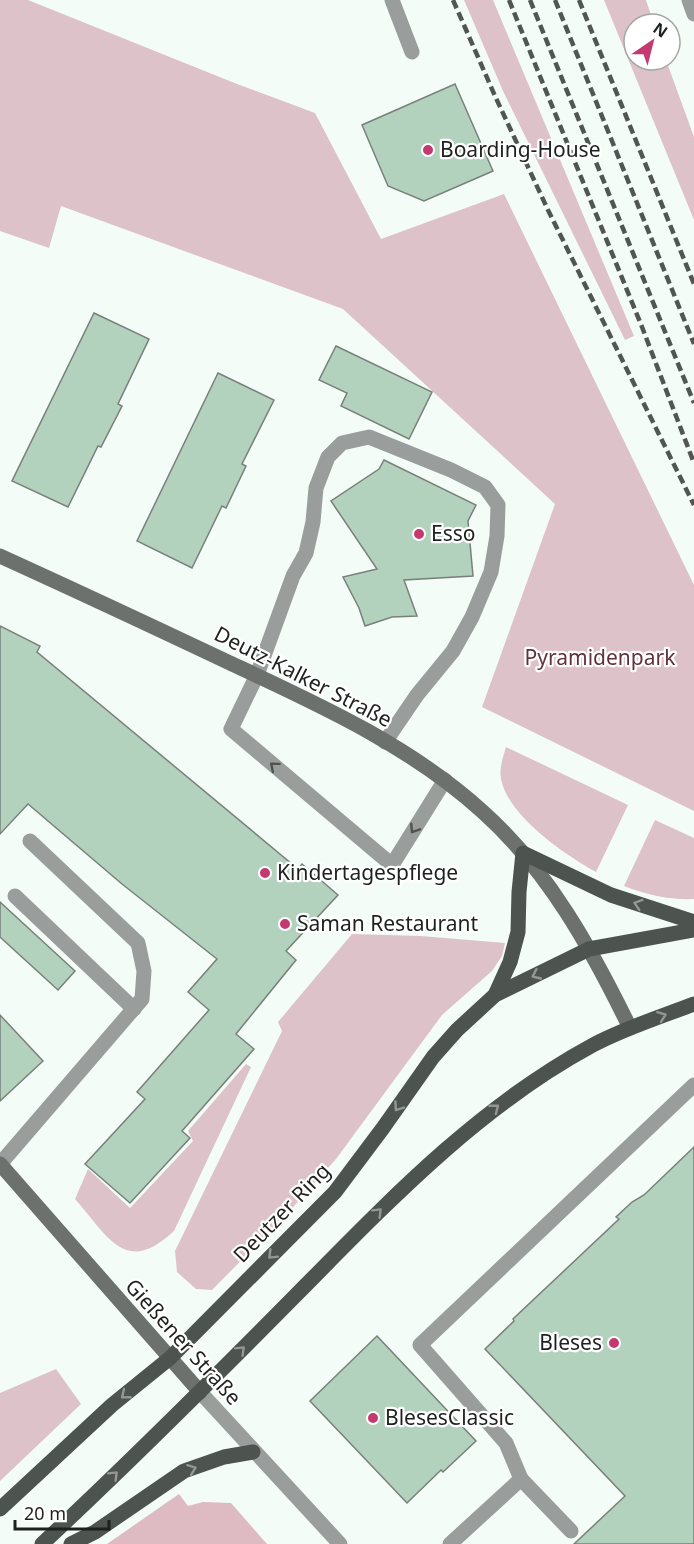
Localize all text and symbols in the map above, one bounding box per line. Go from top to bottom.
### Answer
north arrow [622,12,682,72]
text: N [649,17,672,42]
place label: Boarding-House [440,135,601,163]
marker: Boarding-House [421,143,435,157]
place label: Esso [431,519,476,547]
marker: Esso [412,527,426,541]
street label: Deutz-Kalker Straße [210,619,397,733]
park label: Pyramidenpark [525,643,676,671]
one-way arrow [270,762,281,773]
one-way arrow [410,823,421,834]
place label: Kindertagespflege [277,858,458,886]
marker: Kindertagespflege [258,866,272,880]
one-way arrow [633,899,644,912]
place label: Saman Restaurant [297,909,478,937]
marker: Saman Restaurant [278,917,292,931]
one-way arrow [532,968,543,980]
one-way arrow [656,1011,667,1024]
one-way arrow [394,1101,405,1112]
one-way arrow [488,1105,499,1116]
street label: Deutzer Ring [227,1157,336,1268]
one-way arrow [371,1208,382,1218]
one-way arrow [268,1248,279,1259]
street label: Gießener Straße [120,1272,248,1410]
place label: Bleses [539,1328,602,1356]
marker: Bleses [607,1336,621,1350]
one-way arrow [233,1347,244,1358]
one-way arrow [120,1387,131,1398]
place label: BlesesClassic [385,1403,514,1431]
marker: BlesesClassic [366,1411,380,1425]
one-way arrow [185,1464,196,1476]
one-way arrow [107,1471,118,1482]
scale bar [15,1493,110,1531]
text: 20 m [24,1501,66,1525]

